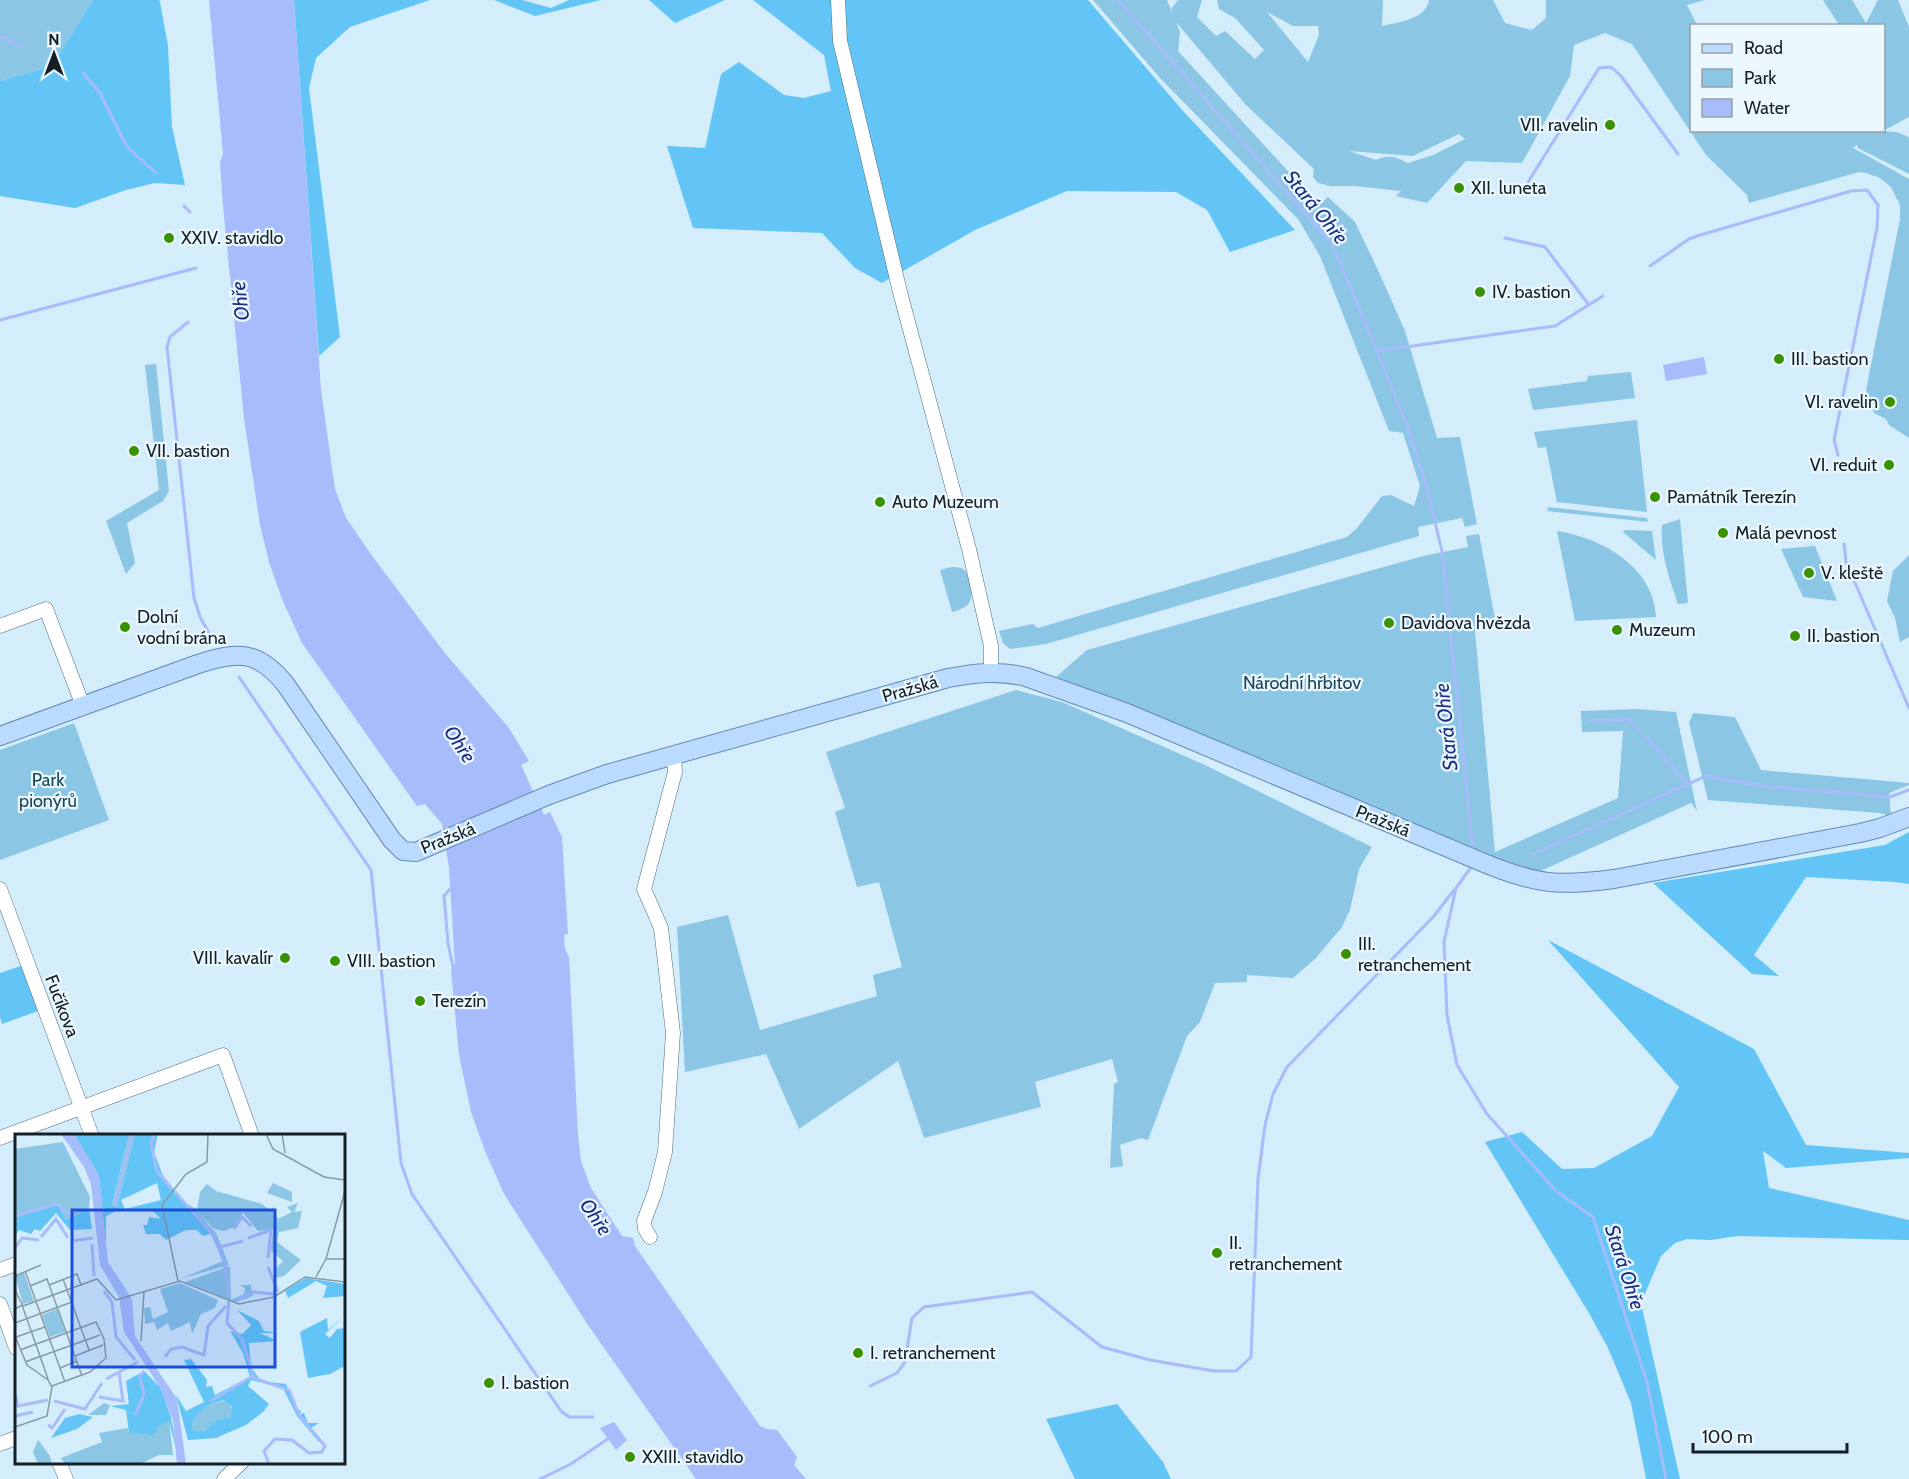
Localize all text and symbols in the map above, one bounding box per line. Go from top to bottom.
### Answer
north arrow [24,24,84,84]
legend [1690,24,1885,132]
text: N [48,30,60,49]
text: Road [1744,37,1783,59]
text: Park [1744,67,1777,89]
text: Water [1744,97,1790,119]
place label: VII. ravelin [1520,114,1598,136]
marker: VII. ravelin [1603,118,1617,132]
water label: Stará Ohře [1279,165,1353,249]
place label: XII. luneta [1471,177,1547,199]
marker: XII. luneta [1452,181,1466,195]
place label: XXIV. stavidlo [181,227,284,249]
marker: XXIV. stavidlo [162,231,176,245]
water label: Ohře [226,280,254,322]
place label: IV. bastion [1492,281,1571,303]
marker: IV. bastion [1473,285,1487,299]
place label: III. bastion [1791,348,1869,370]
marker: III. bastion [1772,352,1786,366]
place label: VI. ravelin [1805,391,1878,413]
marker: VI. ravelin [1883,395,1897,409]
place label: VII. bastion [146,440,230,462]
marker: VII. bastion [127,444,141,458]
place label: VI. reduit [1810,454,1877,476]
marker: VI. reduit [1882,458,1896,472]
place label: Památník Terezín [1667,486,1796,508]
marker: Památník Terezín [1648,490,1662,504]
place label: Auto Muzeum [892,491,999,513]
marker: Auto Muzeum [873,495,887,509]
place label: Malá pevnost [1735,522,1837,544]
marker: Malá pevnost [1716,526,1730,540]
place label: V. kleště [1821,562,1883,584]
marker: V. kleště [1802,566,1816,580]
place label: Dolní vodní brána [137,606,227,649]
place label: Davidova hvězda [1401,612,1531,634]
marker: Davidova hvězda [1382,616,1396,630]
place label: Muzeum [1629,619,1696,641]
marker: Dolní vodní brána [118,620,132,634]
marker: Muzeum [1610,623,1624,637]
place label: II. bastion [1807,625,1880,647]
marker: II. bastion [1788,629,1802,643]
street label: Pražská [880,670,941,707]
park label: Národní hřbitov [1243,672,1361,694]
water label: Stará Ohře [1429,682,1463,772]
water label: Ohře [439,721,481,767]
park label: Park pionýrů [19,769,77,812]
street label: Pražská [1352,800,1414,842]
street label: Pražská [417,817,479,859]
place label: III. retranchement [1358,933,1471,976]
place label: VIII. kavalír [193,947,273,969]
marker: III. retranchement [1339,947,1353,961]
place label: VIII. bastion [347,950,435,972]
marker: VIII. kavalír [278,951,292,965]
marker: VIII. bastion [328,954,342,968]
street label: Fučíkova [40,972,84,1041]
place label: Terezín [432,990,486,1012]
marker: Terezín [413,994,427,1008]
inset map [15,1134,345,1464]
water label: Ohře [575,1194,617,1240]
water label: Stará Ohře [1600,1222,1650,1312]
place label: II. retranchement [1229,1232,1342,1275]
marker: II. retranchement [1210,1246,1224,1260]
place label: I. retranchement [870,1342,996,1364]
marker: I. retranchement [851,1346,865,1360]
place label: I. bastion [501,1372,569,1394]
marker: I. bastion [482,1376,496,1390]
scale bar [1693,1416,1848,1454]
text: 100 m [1702,1426,1753,1448]
place label: XXIII. stavidlo [642,1446,744,1468]
marker: XXIII. stavidlo [623,1450,637,1464]

